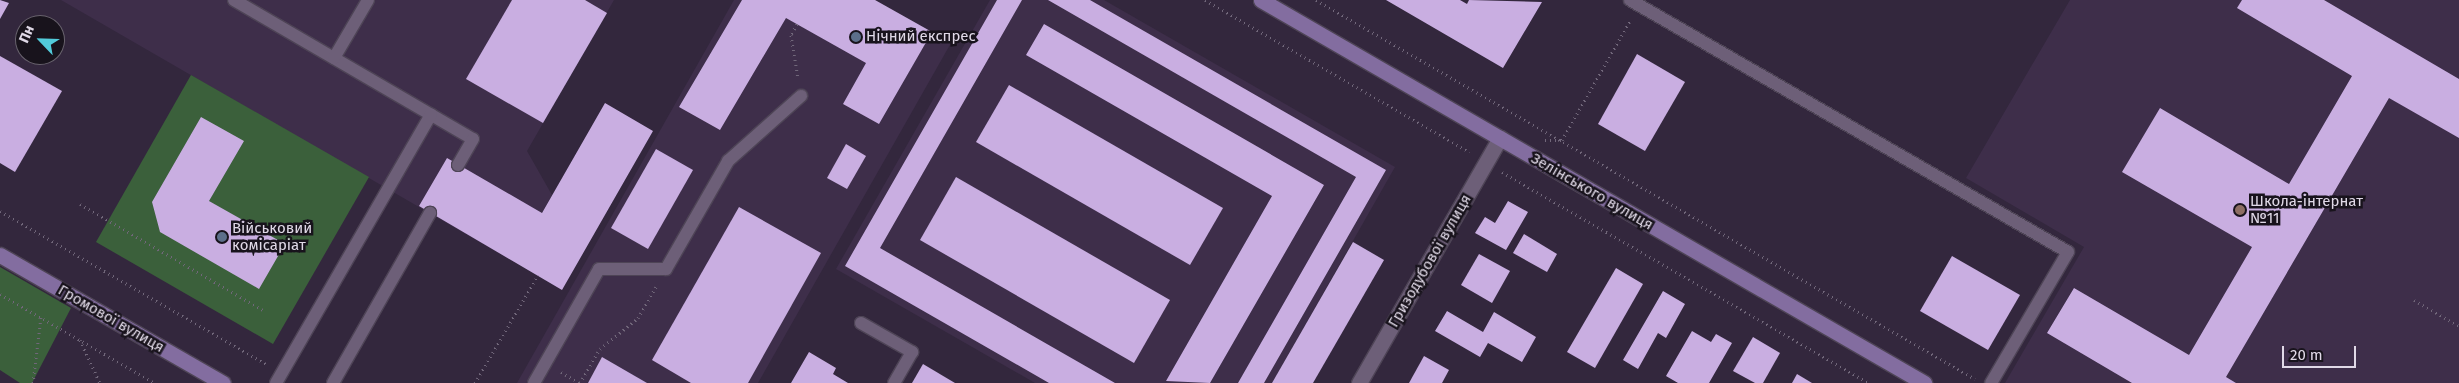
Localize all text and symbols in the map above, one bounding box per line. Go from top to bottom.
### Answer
north arrow [15,15,65,65]
text: Пн [15,23,38,46]
place label: Нічний експрес [866,28,976,46]
marker: Нічний експрес [850,31,862,43]
street label: Зелінського вулиця [1528,150,1656,234]
street label: Гризодубової вулиця [1385,191,1475,331]
place label: Школа-інтернат №11 [2250,192,2363,227]
marker: Школа-інтернат №11 [2234,204,2246,216]
place label: Військовий комісаріат [232,219,312,254]
marker: Військовий комісаріат [216,231,228,243]
street label: Громової вулиця [55,281,167,357]
scale bar [2284,336,2358,368]
text: 20 m [2290,346,2323,364]

